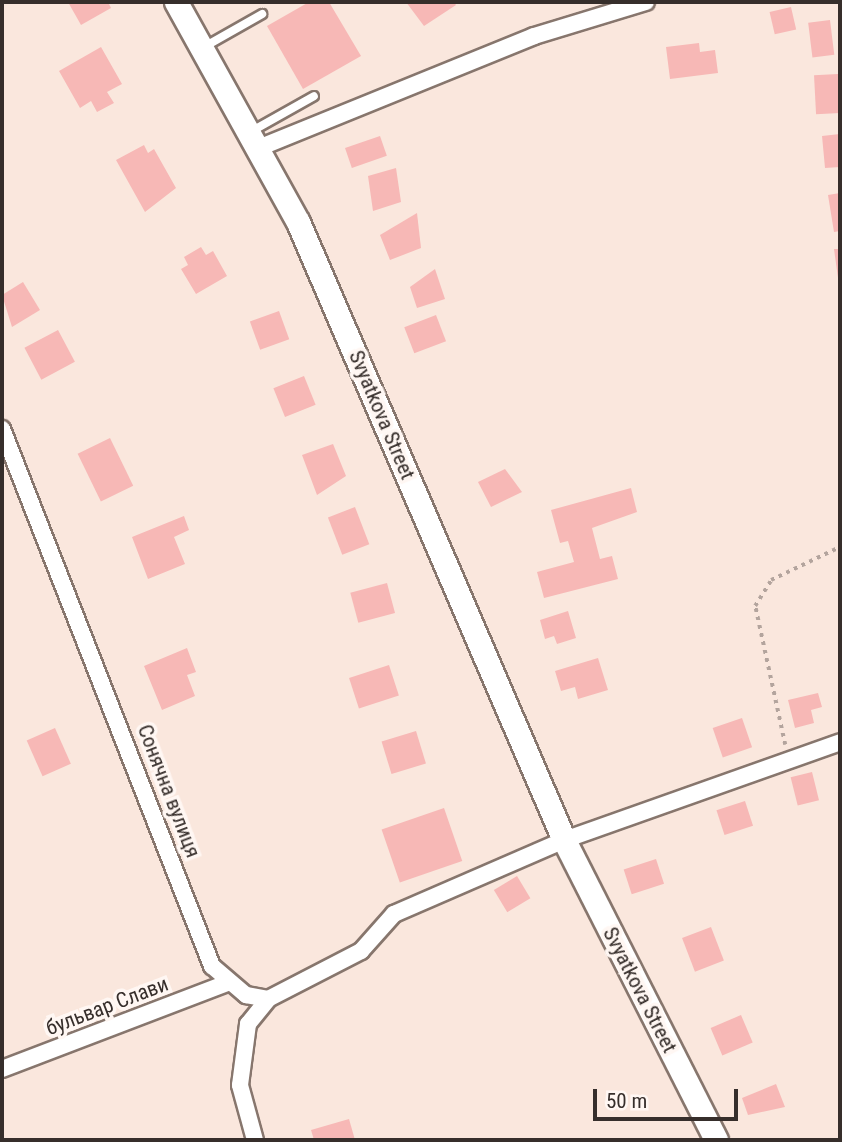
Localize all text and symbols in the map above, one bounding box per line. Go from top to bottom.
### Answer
street label: Svyatkova Street [344,347,420,483]
street label: Сонячна вулиця [132,721,206,861]
street label: Svyatkova Street [598,923,682,1057]
street label: бульвар Слави [42,971,172,1041]
scale bar [597,1076,742,1120]
text: 50 m [606,1089,647,1113]

